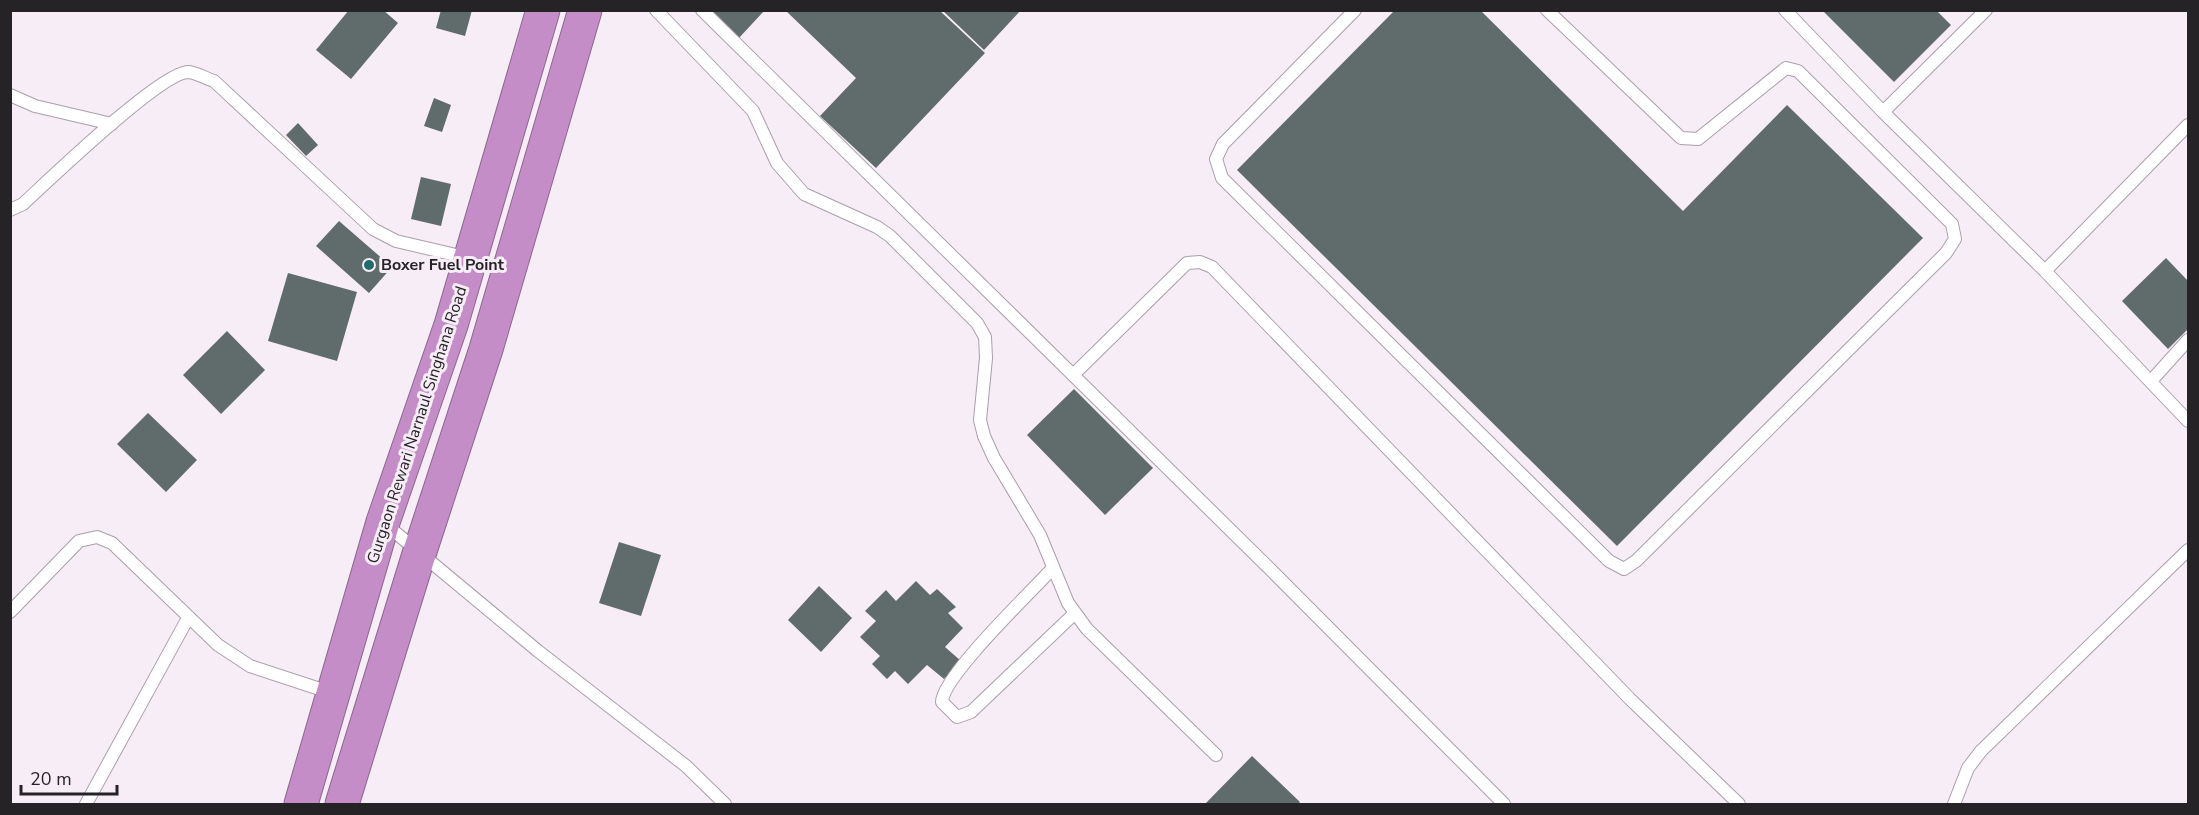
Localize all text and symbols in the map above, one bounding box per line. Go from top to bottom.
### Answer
place label: Boxer Fuel Point [381,254,505,276]
marker: Boxer Fuel Point [362,258,376,272]
street label: Gurgaon Rewari Narnaul Singhana Road [362,284,472,566]
scale bar [21,758,117,796]
text: 20 m [30,767,72,791]

